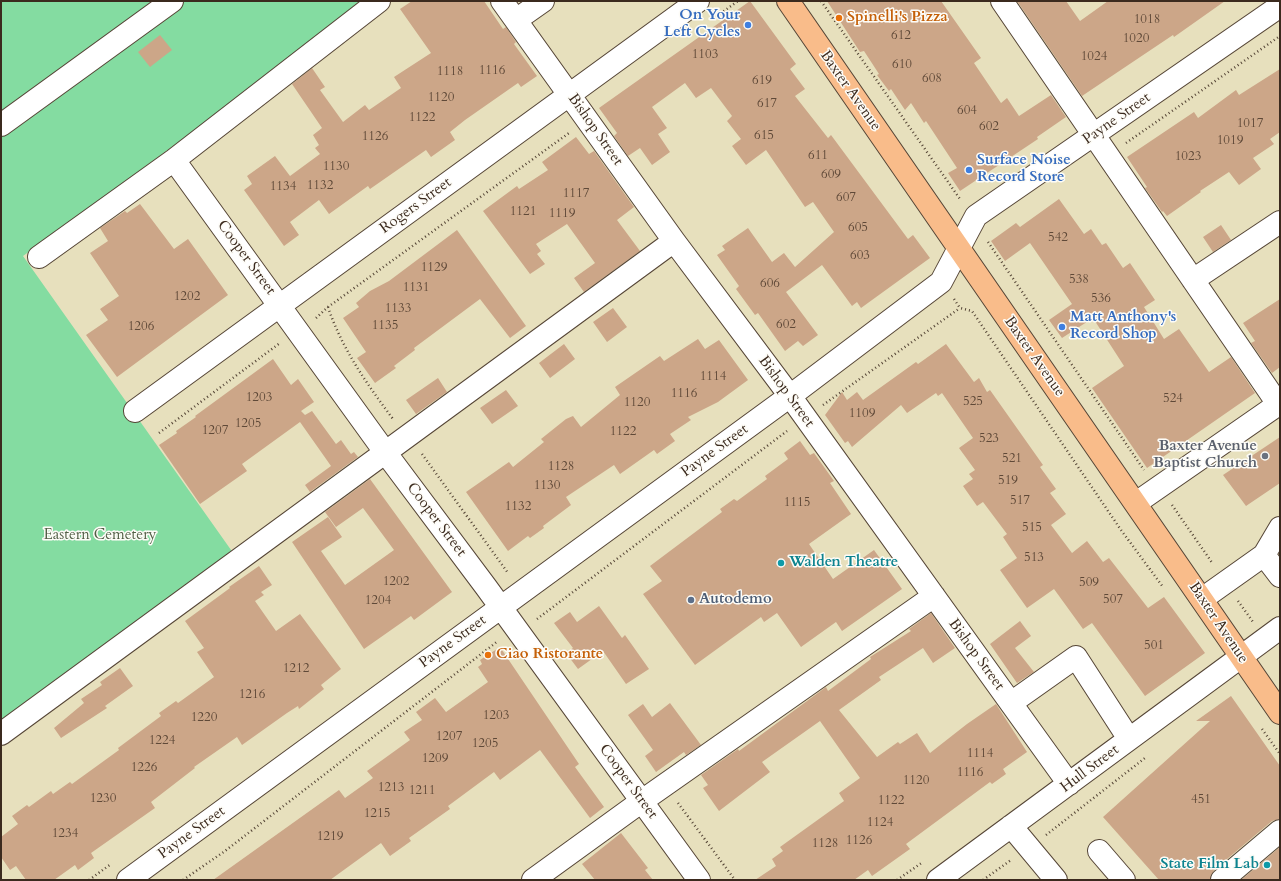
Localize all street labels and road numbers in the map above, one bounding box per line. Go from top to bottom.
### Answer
street label: Baxter Avenue [816,47,884,135]
street label: Payne Street [1080,89,1154,149]
street label: Bishop Street [564,90,626,170]
street label: Rogers Street [377,174,455,238]
street label: Cooper Street [213,217,279,299]
street label: Baxter Avenue [1000,313,1068,401]
street label: Bishop Street [754,353,818,431]
street label: Payne Street [678,421,752,481]
street label: Cooper Street [402,479,470,561]
street label: Baxter Avenue [1184,579,1252,667]
street label: Payne Street [416,612,490,672]
street label: Bishop Street [944,616,1008,694]
street label: Cooper Street [595,741,661,823]
street label: Hull Street [1057,741,1123,797]
street label: Payne Street [155,803,229,863]

